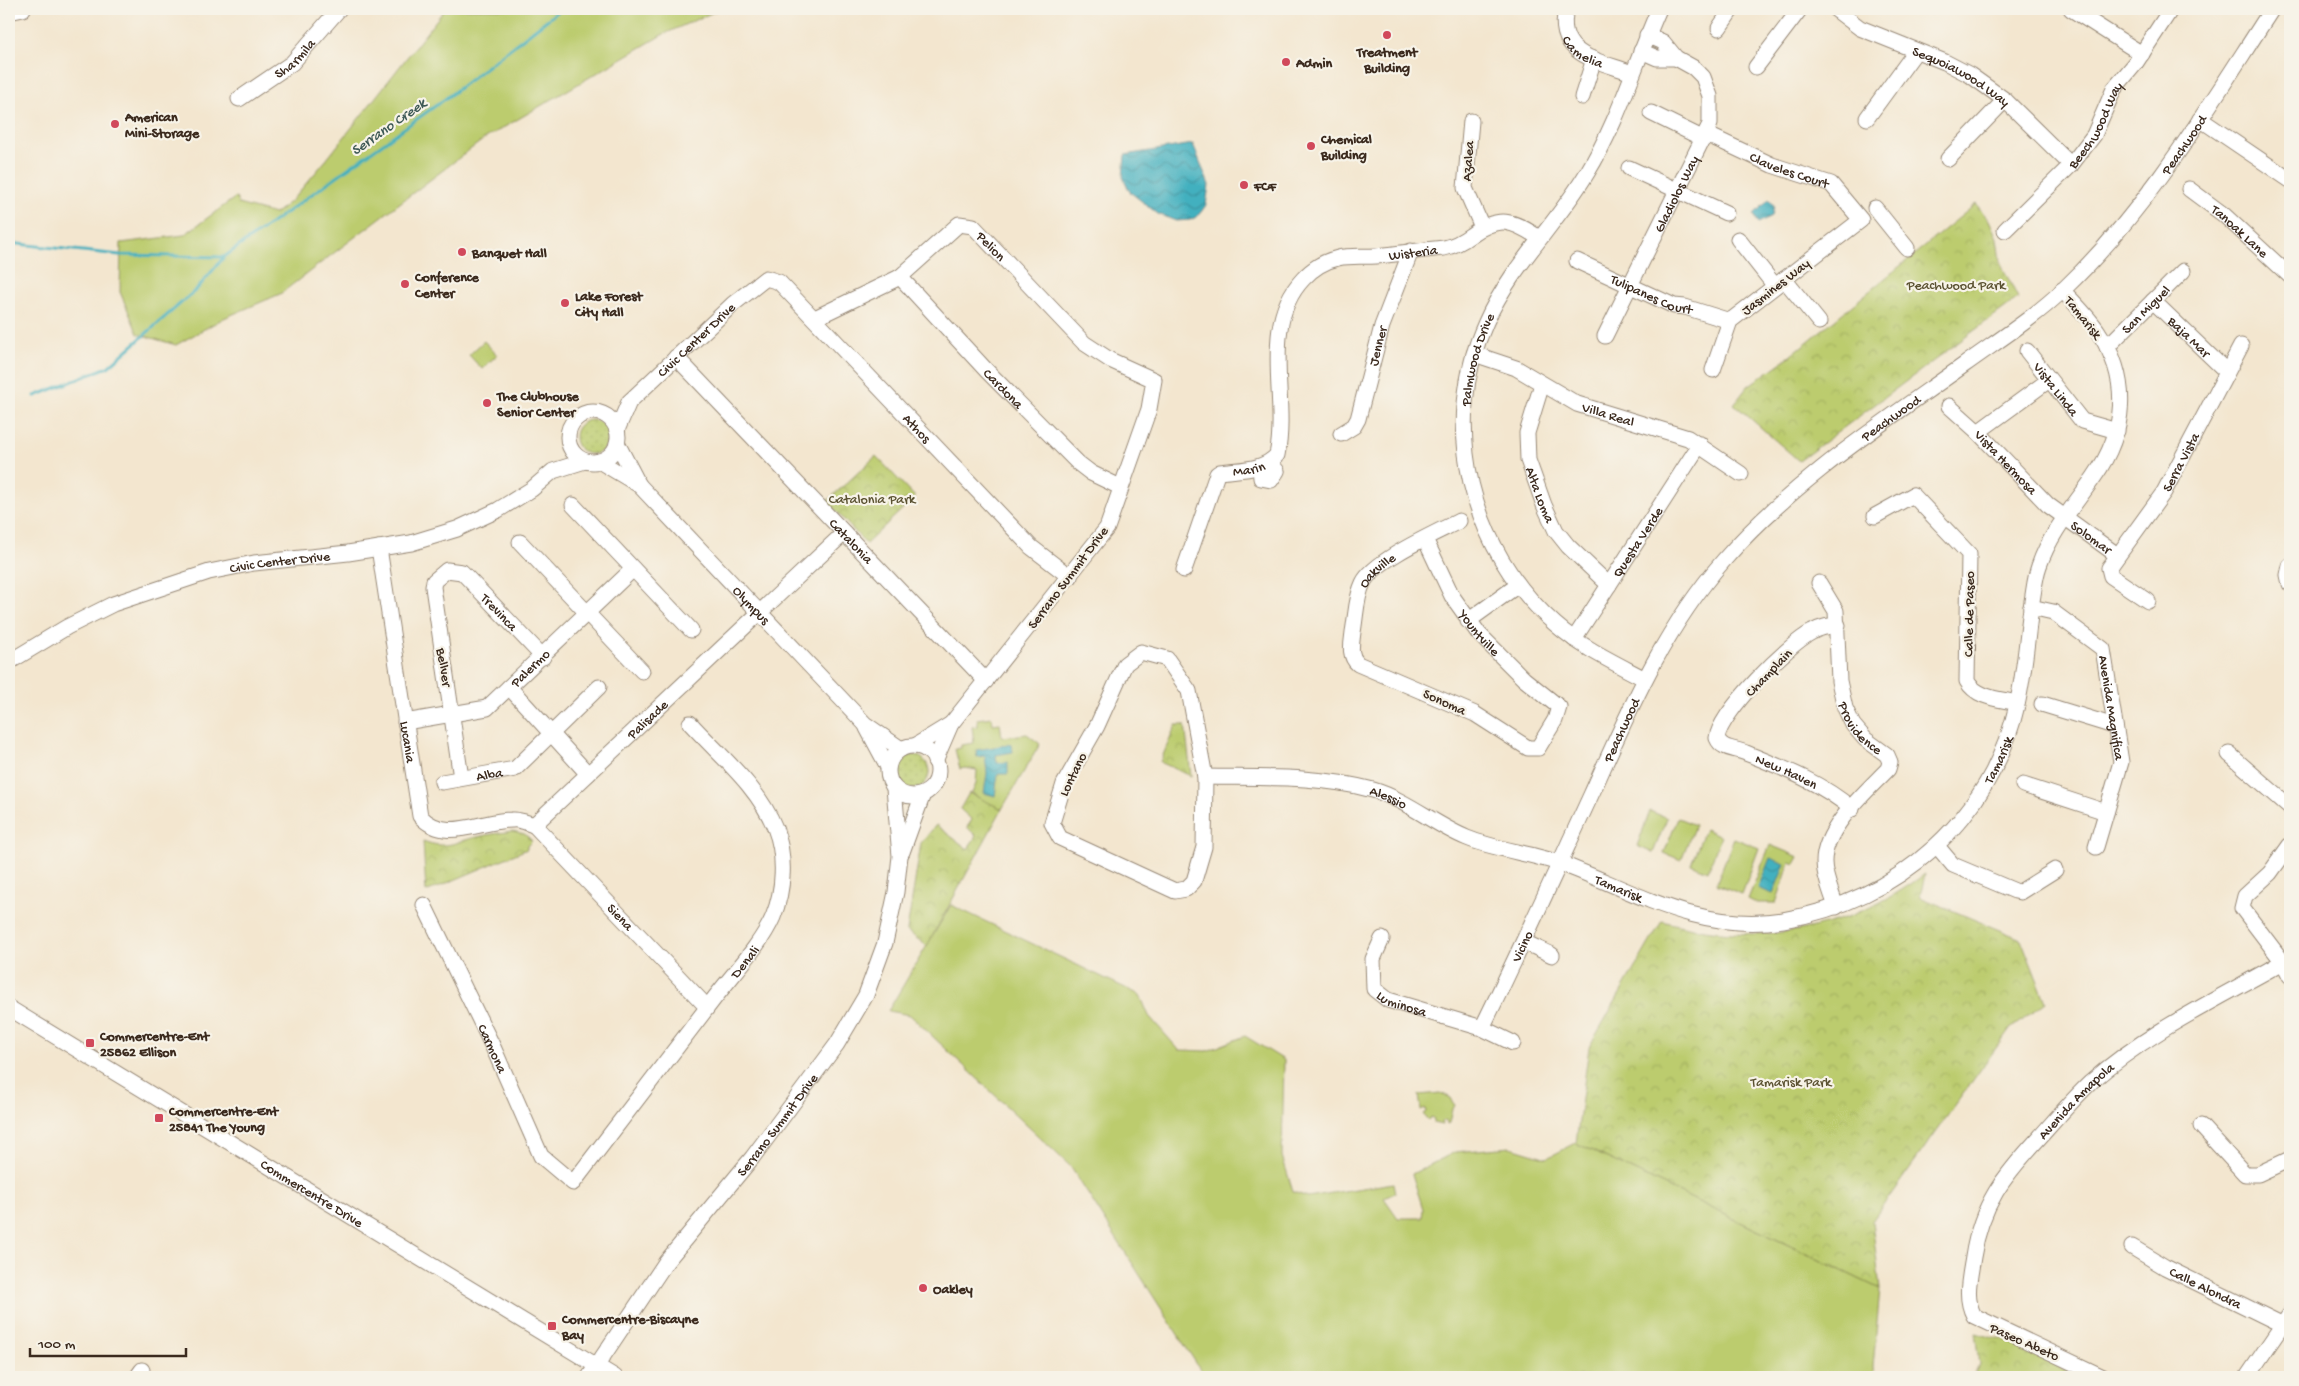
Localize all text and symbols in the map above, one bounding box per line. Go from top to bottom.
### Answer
marker: Treatment Building [1381,29,1393,41]
street label: Camelia [1557,34,1606,74]
street label: Sharmila [272,35,321,84]
street label: Sequoiawood Way [1909,44,2013,111]
place label: Treatment Building [1356,45,1419,78]
marker: Admin [1280,56,1292,68]
place label: Admin [1295,56,1332,73]
street label: Beechwood Way [2065,79,2128,174]
water label: Serrano Creek [348,94,431,160]
place label: American Mini-Storage [124,110,200,143]
street label: Peachwood [2158,111,2213,180]
marker: American Mini-Storage [109,118,121,130]
place label: Chemical Building [1320,132,1372,165]
street label: Azalea [1460,139,1479,182]
marker: Chemical Building [1305,140,1317,152]
street label: Claveles Court [1746,150,1832,194]
street label: Gladiolos Way [1652,153,1704,236]
marker: FCF [1238,179,1250,191]
place label: FCF [1253,179,1278,196]
street label: Tanoak Lane [2206,202,2271,263]
street label: Pelion [971,228,1008,266]
street label: Wisteria [1388,243,1440,266]
marker: Banquet Hall [456,246,468,258]
place label: Banquet Hall [471,246,547,263]
street label: Jasmines Way [1739,256,1814,320]
place label: Conference Center [414,270,480,303]
street label: Tulipanes Court [1606,271,1695,320]
marker: Conference Center [399,278,411,290]
park label: Peachwood Park [1906,278,2007,295]
street label: San Miguel [2119,283,2175,338]
place label: Lake Forest City Hall [574,289,643,322]
street label: Tamarisk [2059,293,2106,345]
marker: Lake Forest City Hall [559,297,571,309]
street label: Civic Center Drive [655,300,741,382]
street label: Palmwood Drive [1459,310,1500,408]
street label: Baja Mar [2162,313,2214,363]
street label: Jenner [1366,324,1393,368]
street label: Vista Linda [2028,359,2082,422]
street label: Cardona [978,366,1027,414]
place label: The Clubhouse Senior Center [496,389,580,422]
street label: Peachwood [1858,391,1926,447]
marker: The Clubhouse Senior Center [481,397,493,409]
street label: Villa Real [1579,400,1636,432]
street label: Athos [898,411,934,448]
street label: Vista Hermosa [1969,427,2040,500]
street label: Serra Vista [2160,429,2205,495]
street label: Marin [1232,459,1268,482]
street label: Alta Loma [1520,465,1558,527]
park label: Catalonia Park [829,492,917,509]
street label: Questa Verde [1610,504,1668,581]
street label: Catalonia [824,516,876,570]
street label: Solomar [2066,518,2115,560]
street label: Serrano Summit Drive [1025,523,1114,633]
street label: Civic Center Drive [228,549,332,579]
street label: Oakville [1356,550,1400,591]
street label: Calle de Paseo [1961,571,1980,657]
street label: Olympus [728,583,773,630]
street label: Trevinca [475,590,521,637]
street label: Yountville [1452,606,1503,661]
street label: Bellver [431,646,454,689]
street label: Champlain [1743,646,1797,701]
street label: Palermo [507,647,555,693]
street label: Avenida Magnifica [2093,654,2127,763]
street label: Sonoma [1420,686,1469,721]
street label: Peachwood [1601,694,1646,766]
street label: Palisade [624,697,673,745]
street label: Providence [1833,700,1885,760]
street label: Lucania [395,720,418,765]
street label: Tamarisk [1981,733,2019,788]
street label: Lontano [1056,750,1092,800]
street label: New Haven [1752,752,1820,795]
street label: Alba [475,765,505,787]
street label: Alessio [1367,783,1409,814]
street label: Tamarisk [1591,872,1646,908]
street label: Siena [602,901,637,936]
street label: Vicino [1509,929,1538,966]
street label: Denali [727,943,764,983]
street label: Luminosa [1372,988,1429,1022]
street label: Carmona [472,1022,510,1077]
place label: Commercentre-Ent 25862 Ellison [99,1029,210,1062]
marker: Commercentre-Ent 25862 Ellison [84,1037,96,1049]
street label: Avenida Amapola [2036,1059,2119,1144]
street label: Serrano Summit Drive [734,1071,823,1181]
park label: Tamarisk Park [1750,1075,1833,1092]
place label: Commercentre-Ent 25841 The Young [168,1104,279,1137]
marker: Commercentre-Ent 25841 The Young [153,1112,165,1124]
street label: Commercentre Drive [256,1157,366,1233]
street label: Calle Alondra [2166,1264,2245,1315]
marker: Oakley [917,1282,929,1294]
place label: Oakley [933,1282,973,1299]
place label: Commercentre-Biscayne Bay [561,1312,699,1345]
marker: Commercentre-Biscayne Bay [546,1320,558,1332]
street label: Paseo Abeto [1986,1320,2061,1366]
scale bar [30,1326,186,1358]
text: 100 m [37,1336,76,1354]

